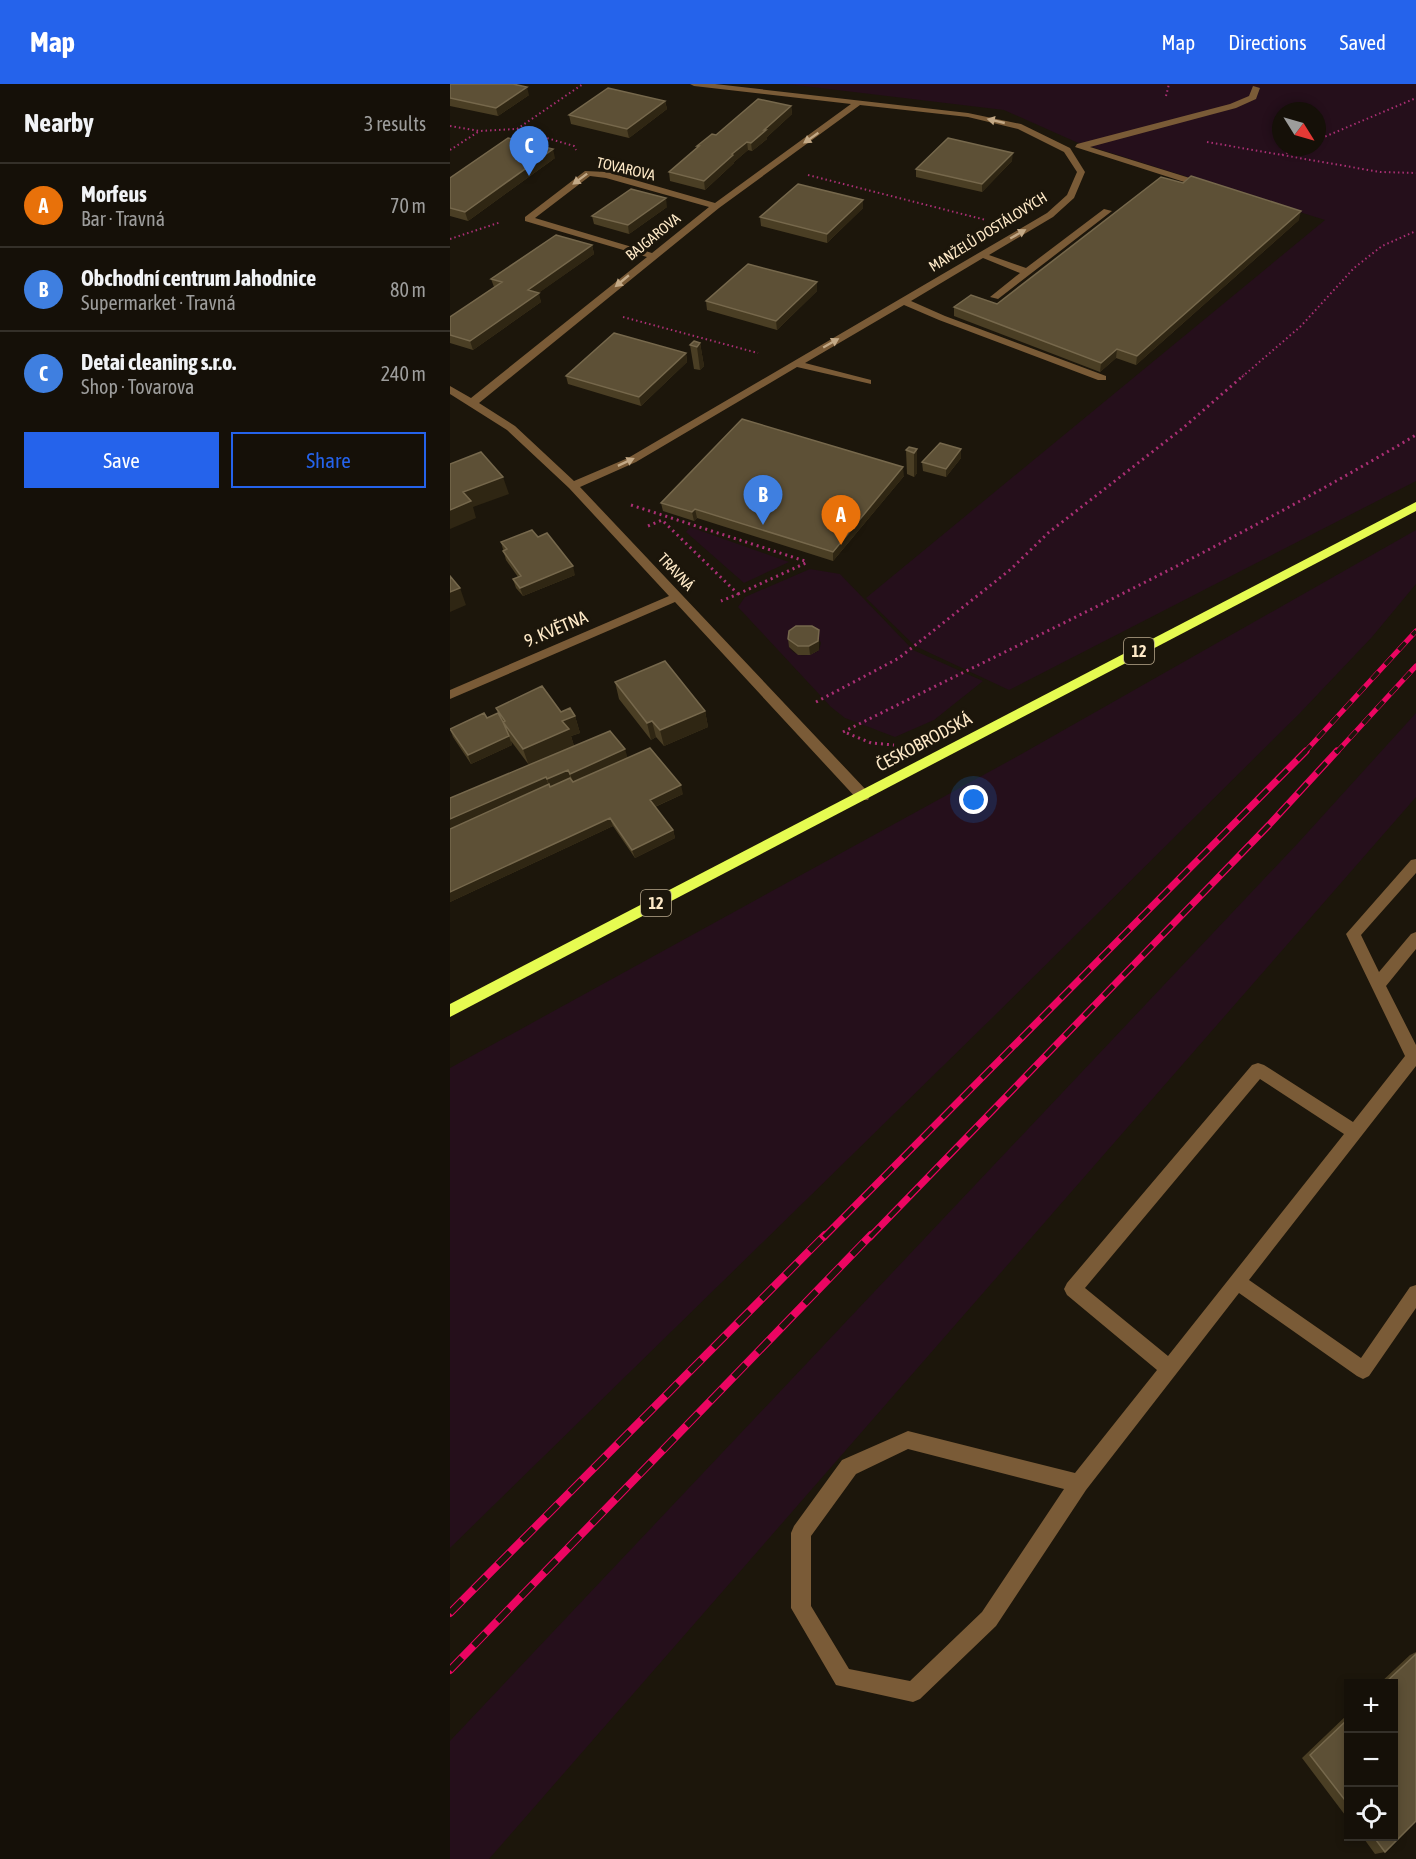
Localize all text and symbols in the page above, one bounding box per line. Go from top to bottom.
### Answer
text: Map [30,26,75,58]
text: Map [1161,30,1195,54]
text: Directions [1228,30,1307,54]
text: Saved [1340,30,1386,54]
north arrow [1272,102,1326,156]
text: Nearby [24,108,94,138]
text: 3 results [364,112,426,135]
one-way arrow [987,116,1005,126]
pin: C [510,126,548,176]
one-way arrow [804,132,820,144]
street label: TOVAROVA [595,154,658,184]
one-way arrow [572,173,588,185]
text: Morfeus [81,181,147,207]
street label: MANŽELŮ DOSTÁLOVÝCH [926,188,1050,275]
text: A [39,194,48,217]
text: 70 m [390,194,426,217]
text: Bar · Travná [81,207,165,230]
street label: BAJGAROVA [622,209,684,264]
one-way arrow [1010,229,1026,240]
text: Obchodní centrum Jahodnice [81,265,316,291]
one-way arrow [615,274,630,287]
text: B [39,278,48,301]
text: 80 m [390,278,426,301]
text: Supermarket · Travná [81,291,236,314]
one-way arrow [823,338,840,348]
text: Detai cleaning s.r.o. [81,349,236,375]
text: C [39,362,48,385]
text: 240 m [381,362,426,385]
text: Shop · Tovarova [81,375,194,398]
button: Save [24,432,219,488]
button: Share [231,432,426,488]
one-way arrow [618,458,635,467]
pin: B [744,476,782,525]
pin: A [822,496,860,545]
street label: TRAVNÁ [655,550,698,594]
street label: 9. KVĚTNA [521,606,591,651]
road number: 12 [1124,638,1154,664]
street label: ČESKOBRODSKÁ [872,707,975,776]
your location [959,785,988,814]
road number: 12 [641,890,671,916]
map controls [1344,1679,1398,1841]
button: + [1344,1679,1398,1733]
button: − [1344,1733,1398,1787]
button: locate [1344,1787,1398,1841]

